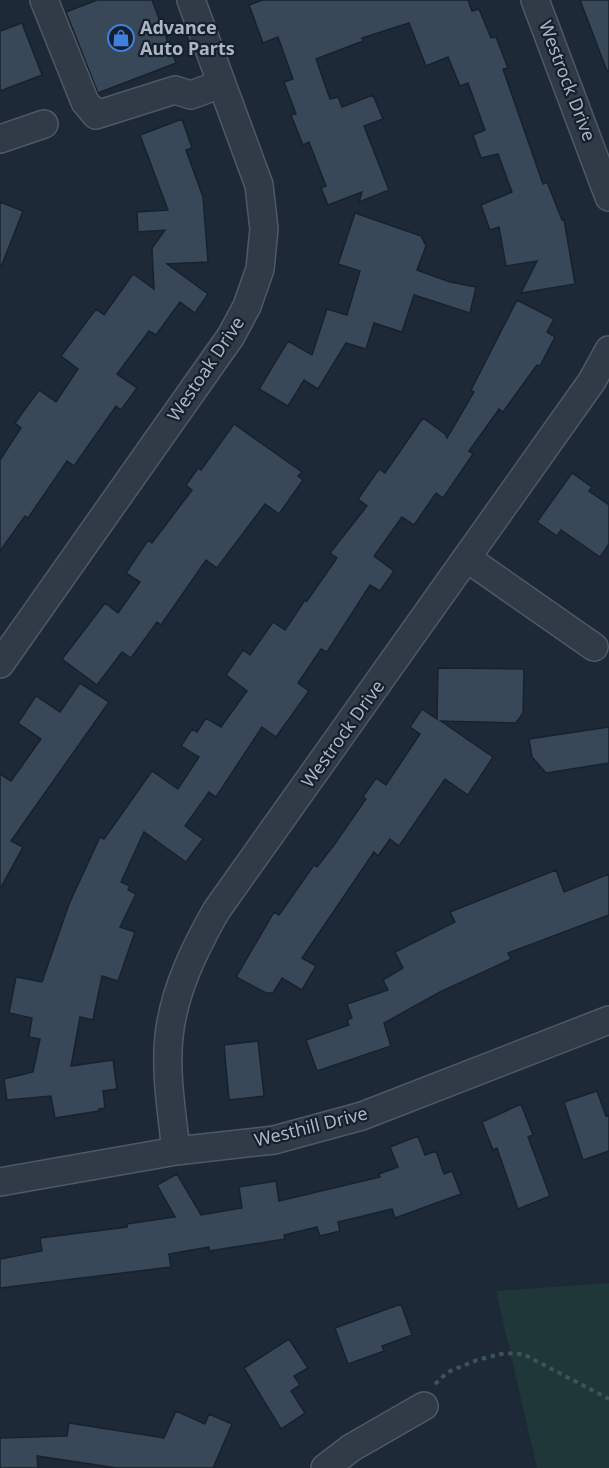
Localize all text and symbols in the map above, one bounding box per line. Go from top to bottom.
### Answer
place label: Advance Auto Parts [140,15,235,60]
street label: Westrock Drive [534,17,602,144]
shop icon: Advance Auto Parts [106,23,136,53]
street label: Westoak Drive [161,311,249,425]
street label: Westrock Drive [295,675,389,792]
street label: Westhill Drive [252,1100,370,1152]

